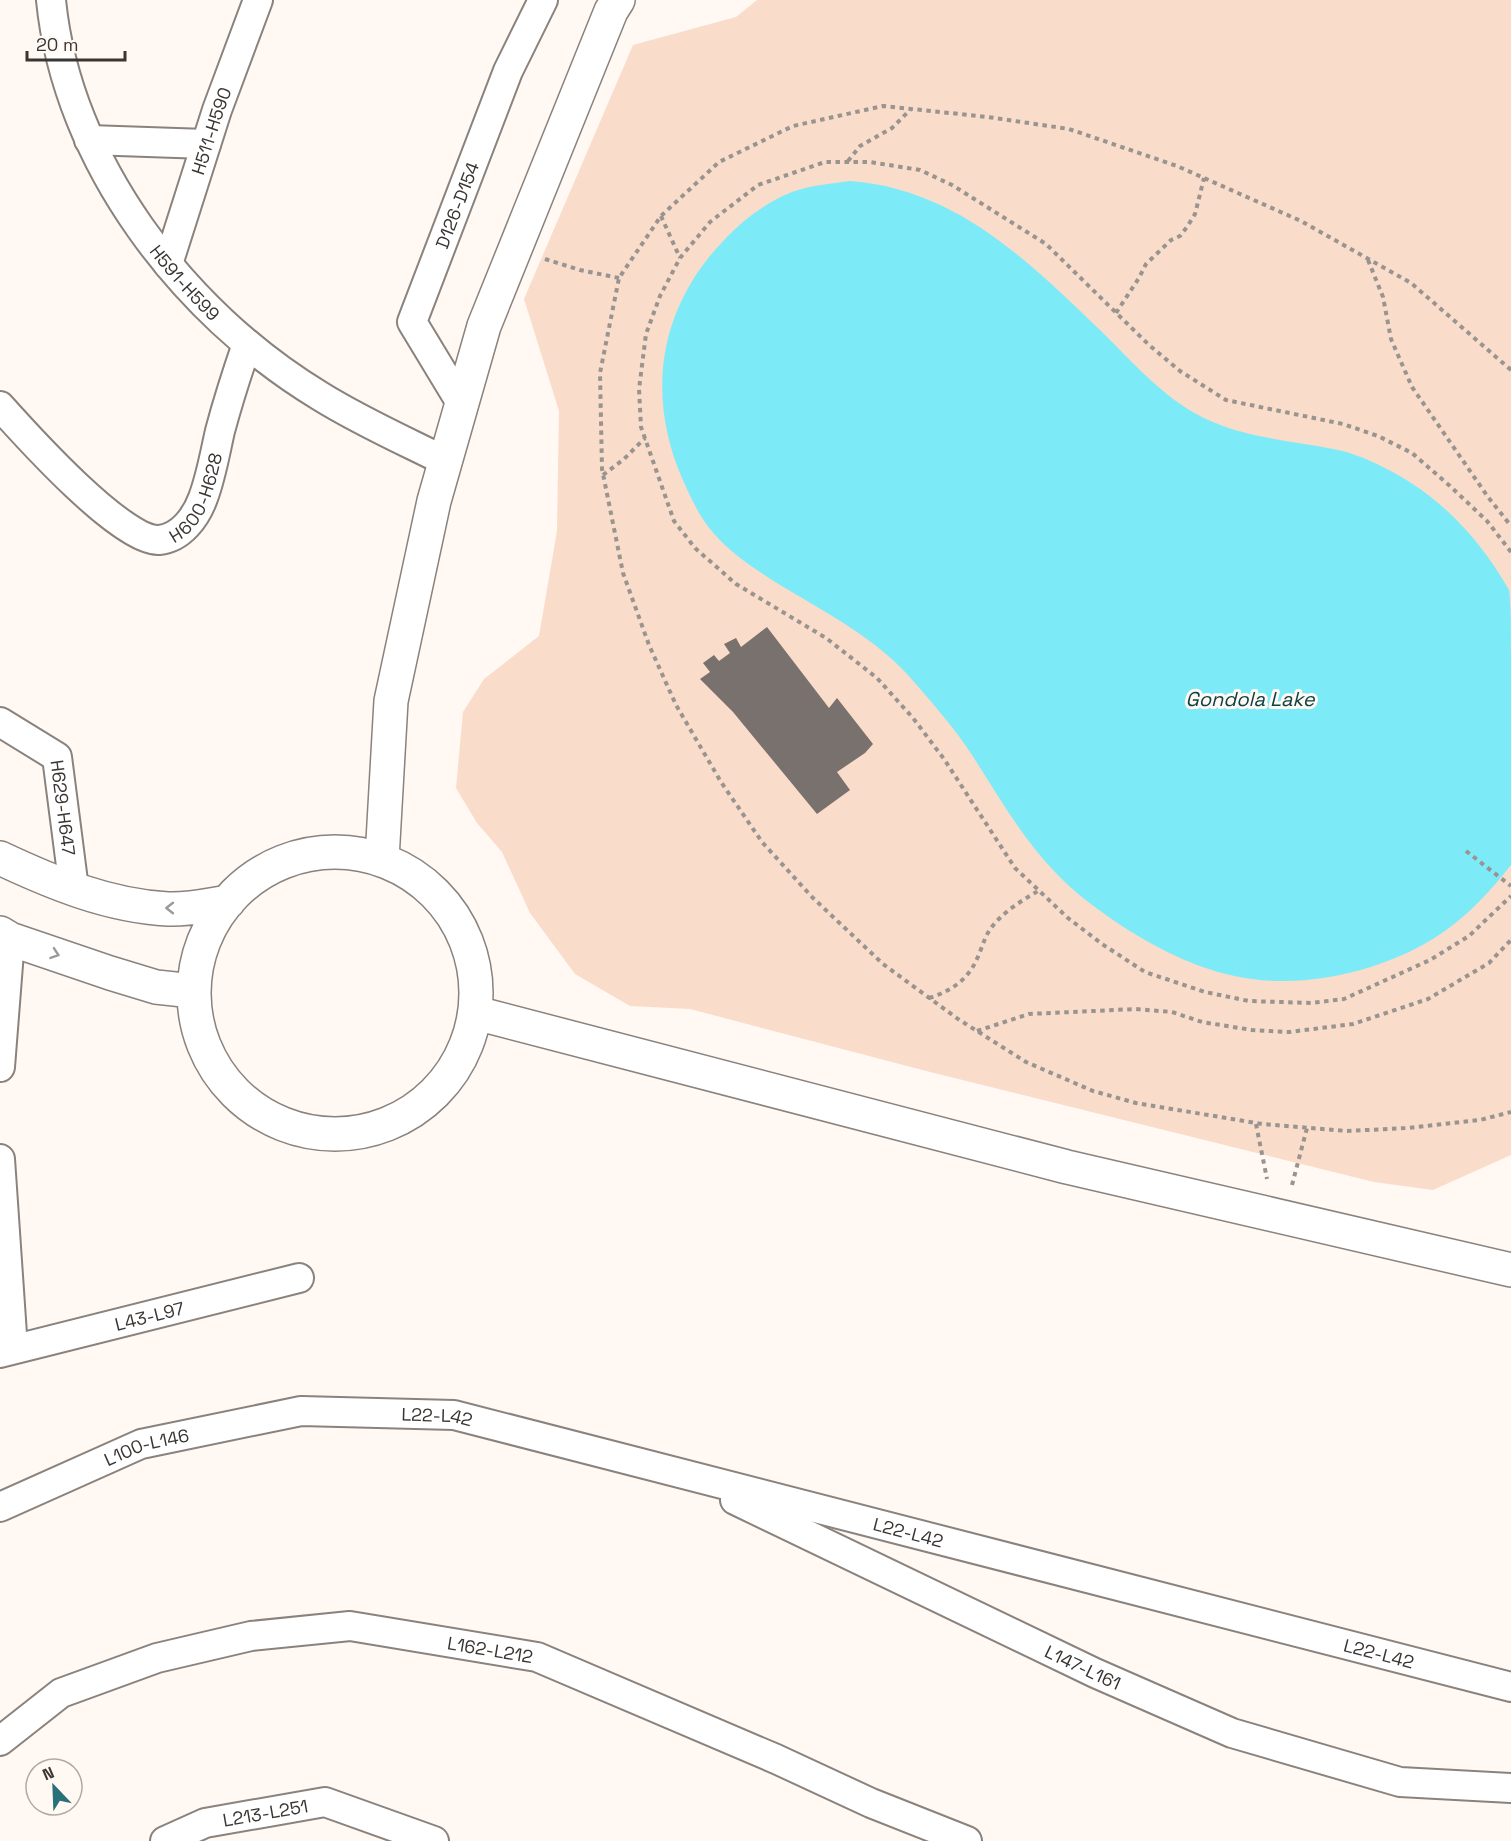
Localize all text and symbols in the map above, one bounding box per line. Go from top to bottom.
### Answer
scale bar [27,24,124,62]
text: 20 m [36,33,79,56]
street label: H511-H590 [186,84,236,177]
street label: D126-D154 [430,158,484,252]
street label: H591-H599 [145,240,225,325]
street label: H600-H628 [165,450,227,547]
water label: Gondola Lake [1185,686,1316,712]
street label: H629-H647 [46,758,81,857]
one-way arrow [166,902,175,914]
one-way arrow [49,947,60,960]
street label: L43-L97 [112,1296,187,1335]
street label: L22-L42 [401,1402,475,1431]
street label: L100-L146 [100,1423,191,1471]
street label: L22-L42 [871,1512,946,1552]
street label: L162-L212 [446,1631,535,1668]
street label: L22-L42 [1341,1633,1417,1673]
street label: L147-L161 [1041,1639,1125,1694]
north arrow [24,1757,84,1817]
text: N [39,1762,57,1785]
street label: L213-L251 [221,1794,310,1831]

